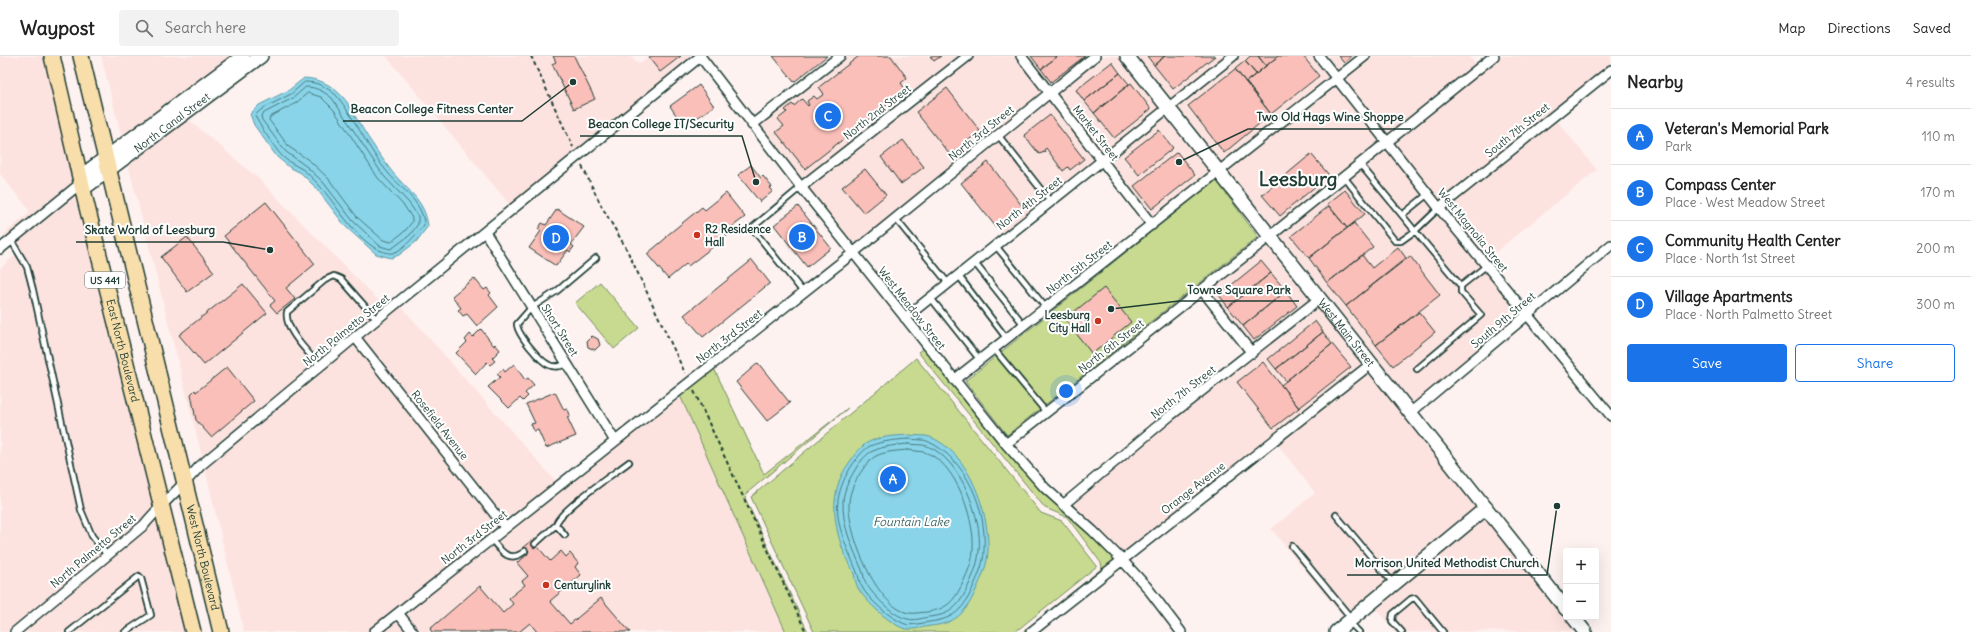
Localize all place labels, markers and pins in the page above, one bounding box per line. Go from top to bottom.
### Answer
callout: Beacon College Fitness Center [343,97,522,121]
pin: C [815,101,841,131]
callout: Two Old Hags Wine Shoppe [1248,105,1411,129]
callout: Beacon College IT/Security [580,112,742,136]
callout: Skate World of Leesburg [76,218,223,242]
place label: R2 Residence Hall [705,222,771,249]
pin: B [789,222,815,252]
pin: D [543,223,569,253]
marker: R2 Residence Hall [692,230,702,240]
callout: Towne Square Park [1179,277,1299,301]
place label: Leesburg City Hall [1044,308,1090,336]
marker: Leesburg City Hall [1093,316,1103,326]
pin: A [880,464,906,494]
callout: Morrison United Methodist Church [1347,551,1547,575]
place label: Centurylink [554,578,611,593]
marker: Centurylink [541,580,551,590]

